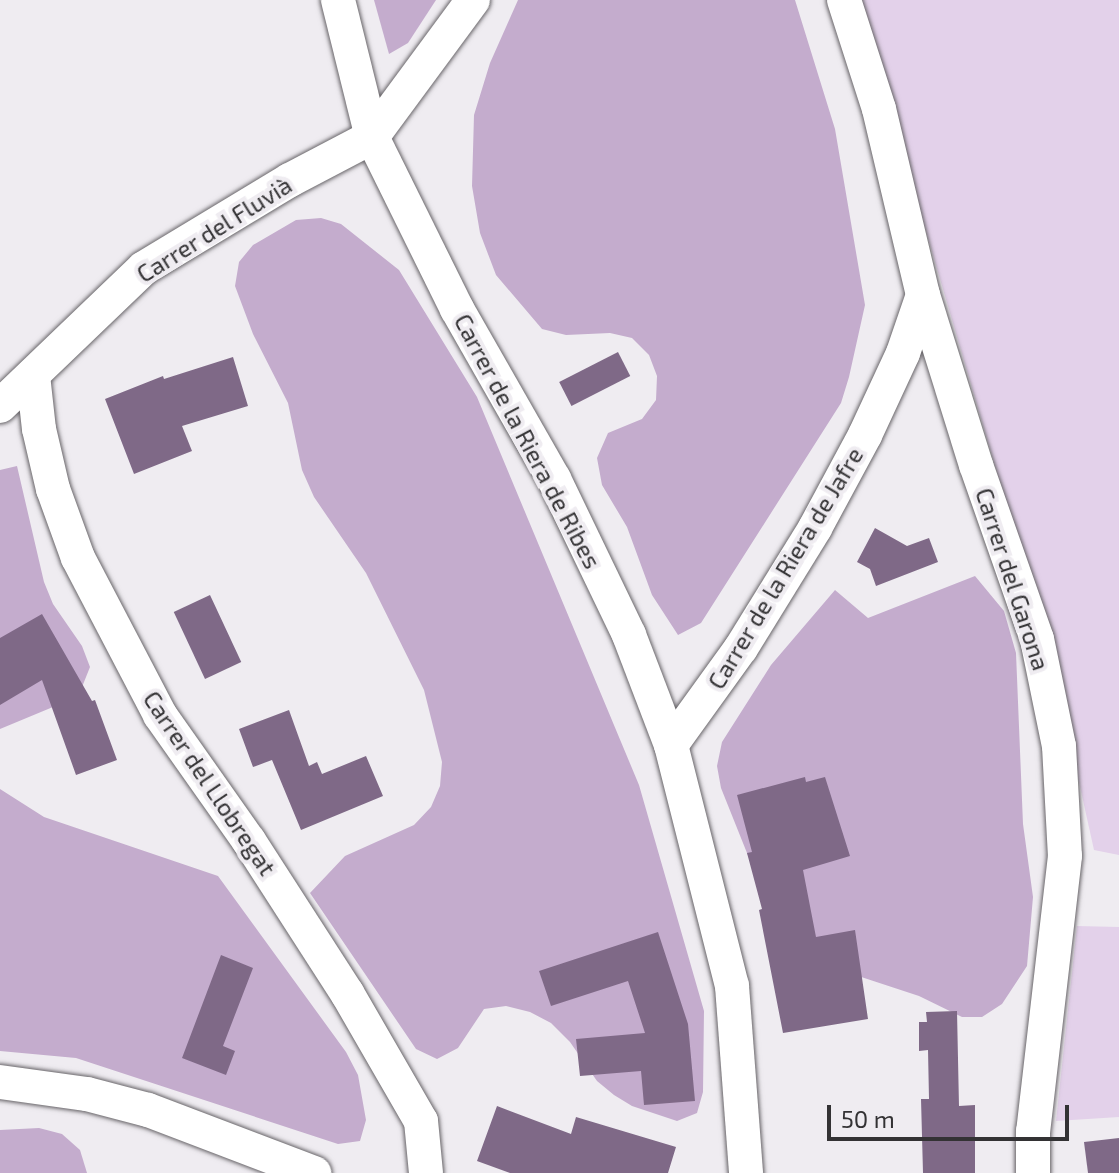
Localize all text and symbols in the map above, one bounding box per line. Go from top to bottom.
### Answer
street label: Carrer del Fluvià [131,170,297,288]
street label: Carrer de la Riera de Ribes [448,309,608,573]
street label: Carrer de la Riera de Jafre [701,442,869,694]
street label: Carrer del Garona [970,484,1056,674]
street label: Carrer del Llobregat [137,685,283,881]
scale bar [831,1089,1073,1139]
text: 50 m [841,1104,895,1133]

